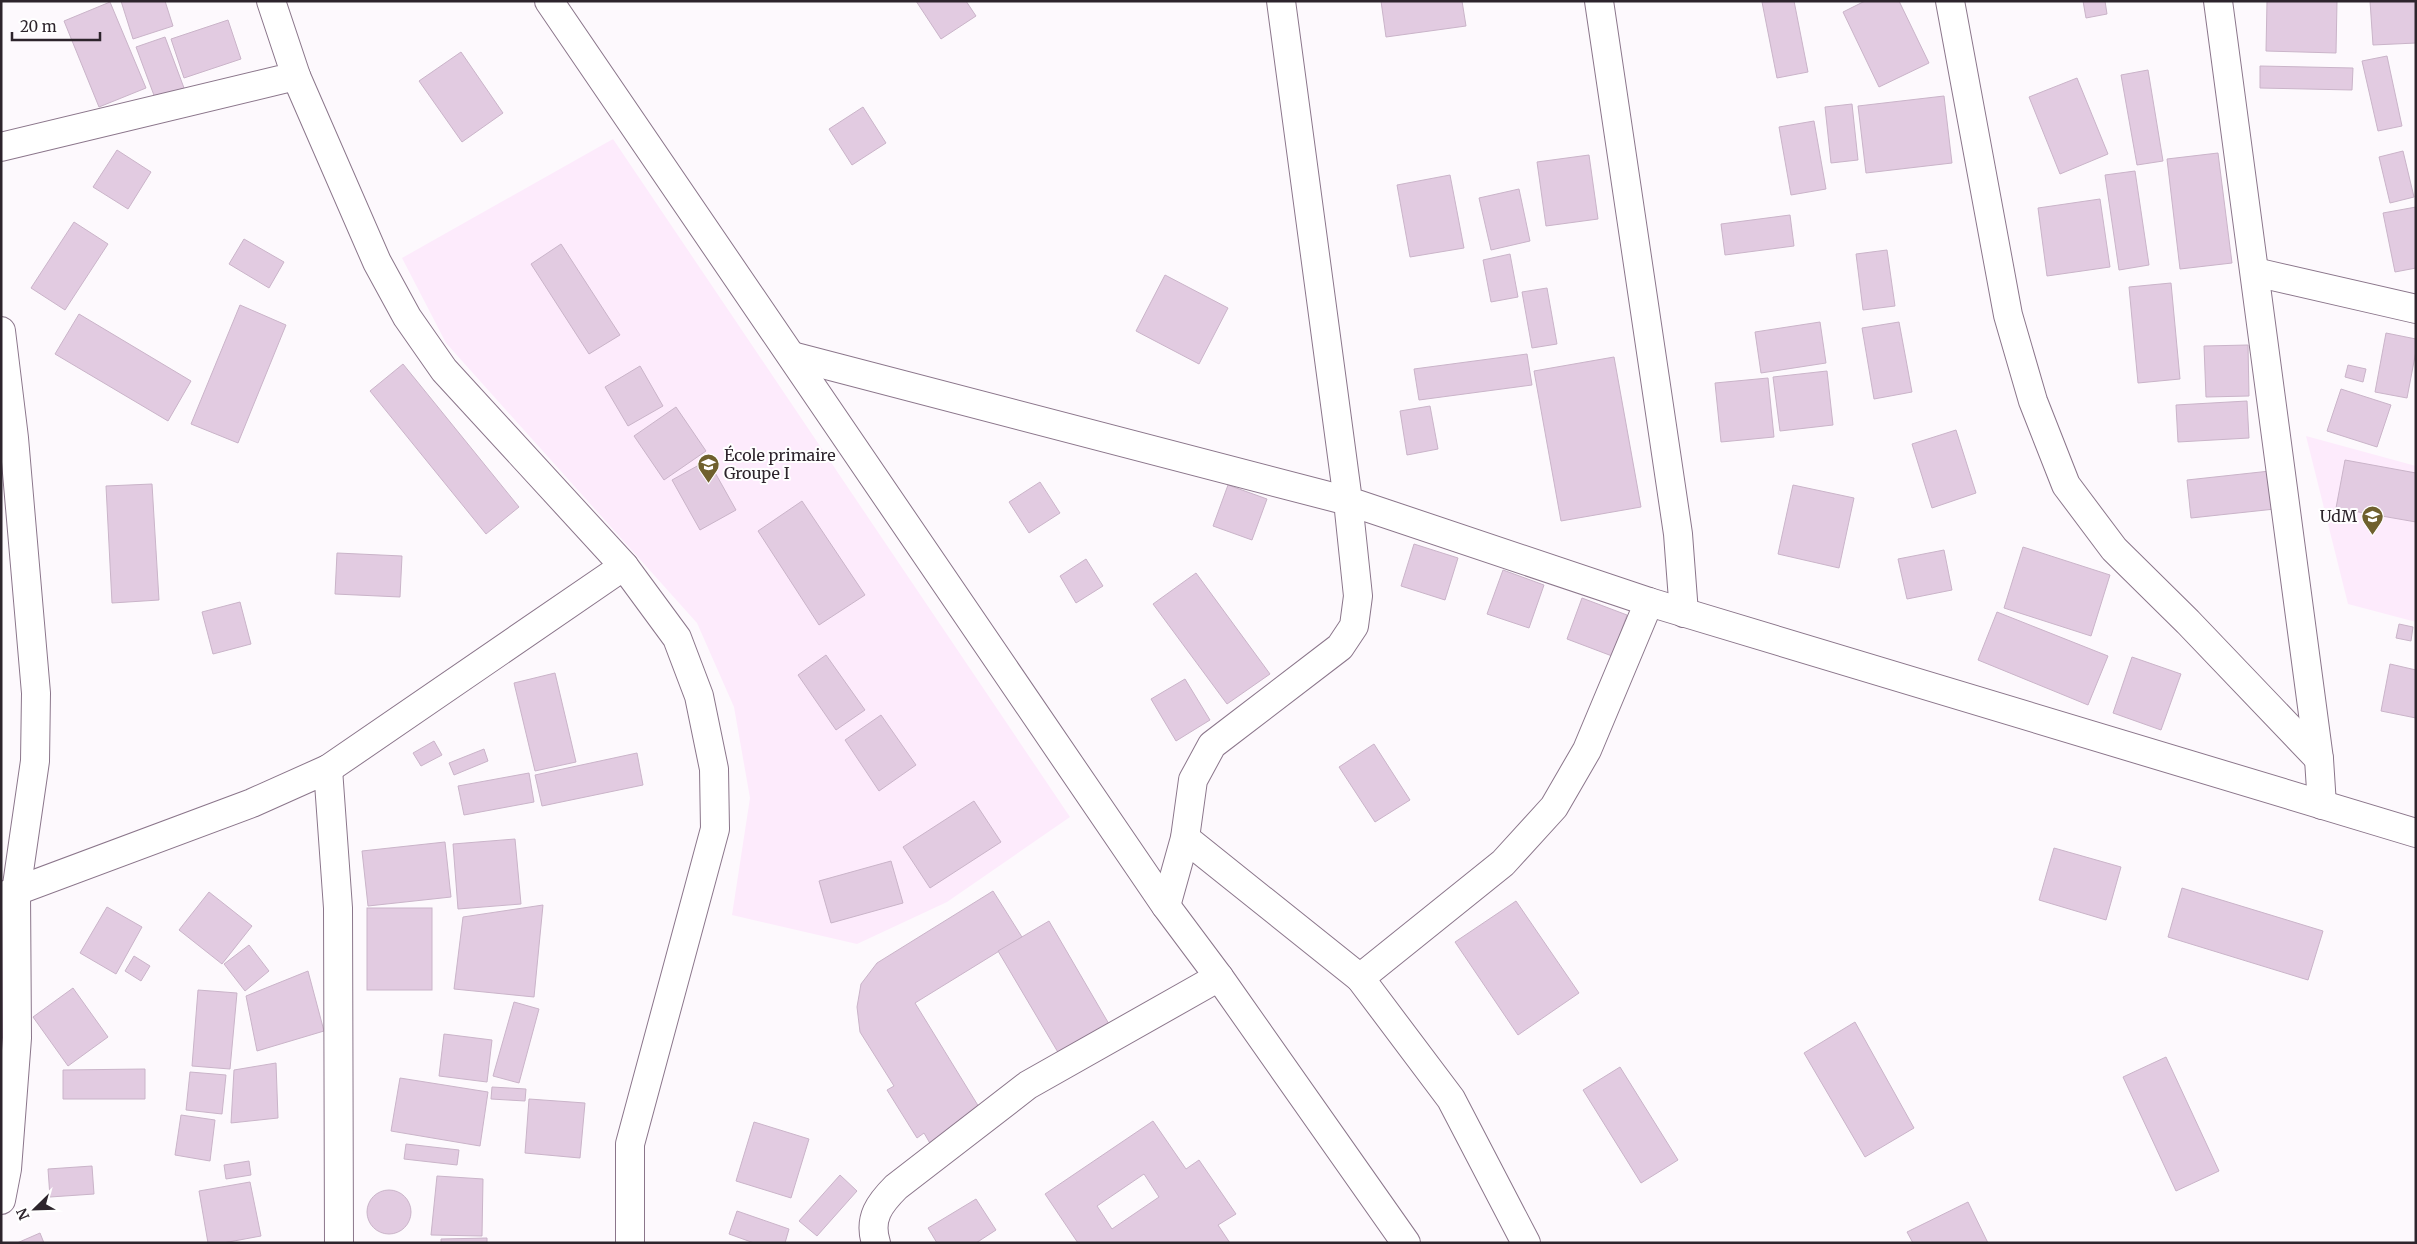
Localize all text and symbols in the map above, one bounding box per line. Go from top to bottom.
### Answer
scale bar [12,10,100,42]
text: 20 m [20,17,57,36]
place label: École primaire Groupe I [724,445,836,483]
school or university icon: École primaire Groupe I [696,452,720,483]
school or university icon: UdM [2361,504,2385,535]
place label: UdM [2320,506,2357,526]
north arrow [10,1184,60,1234]
text: N [13,1205,33,1223]

